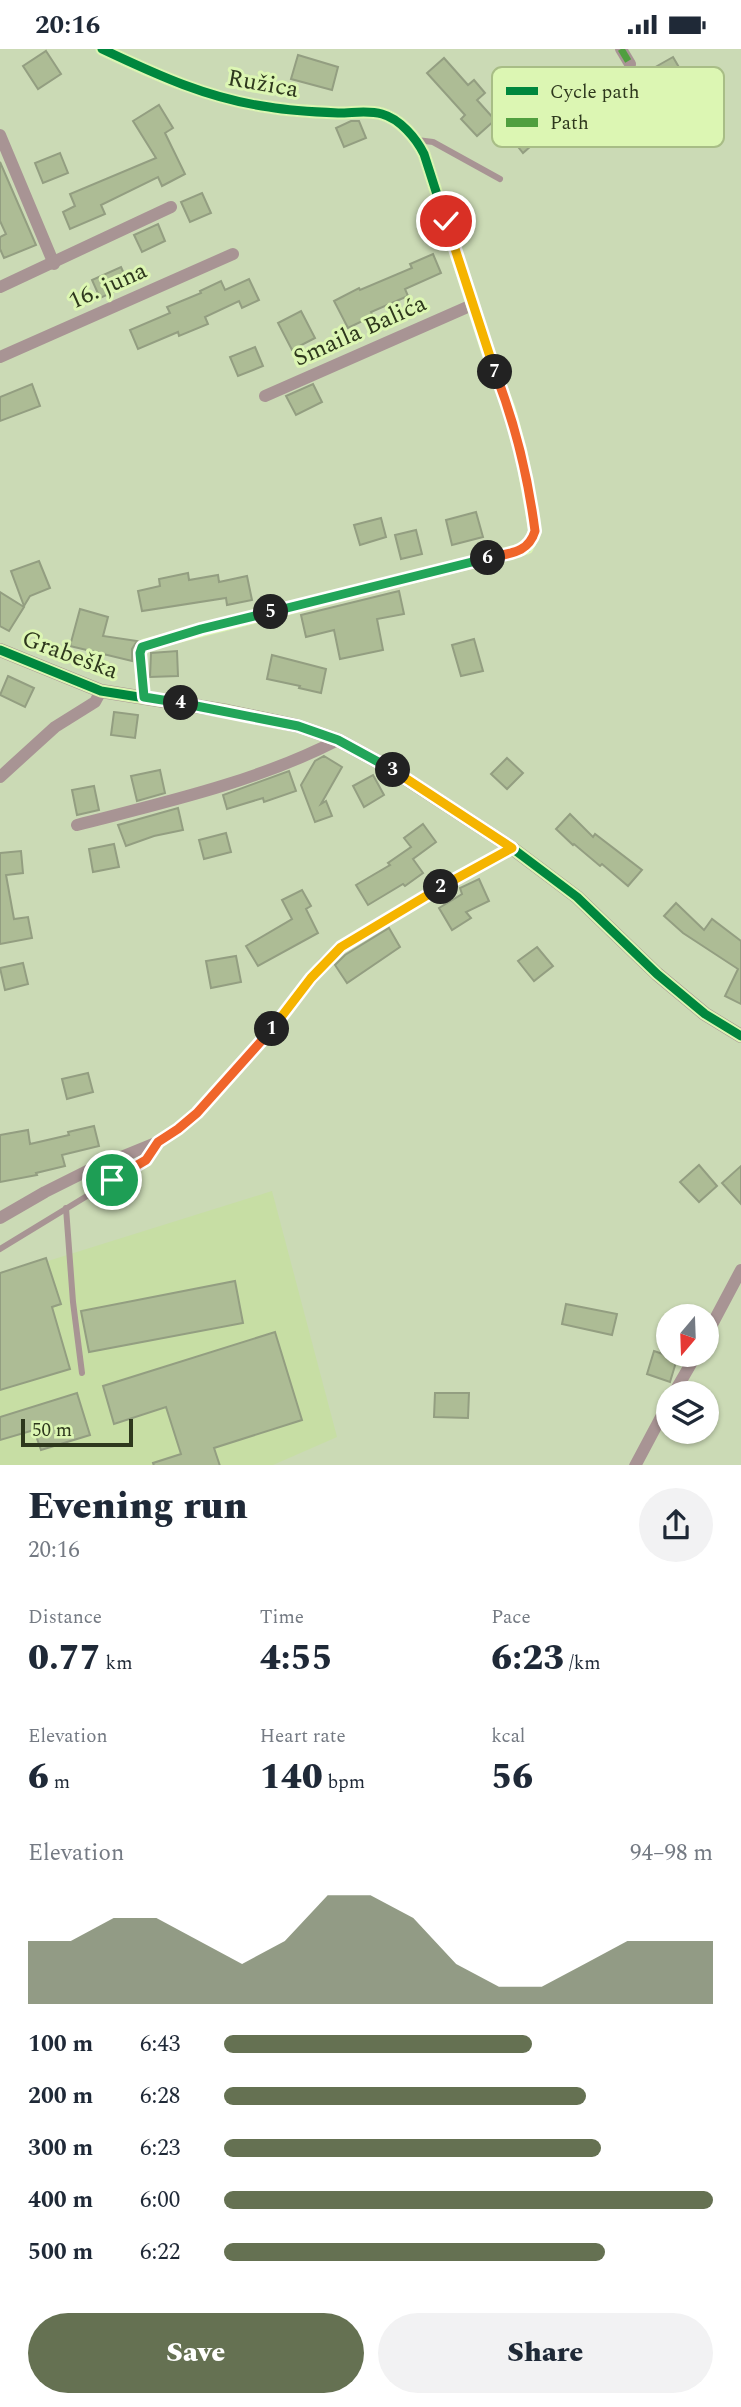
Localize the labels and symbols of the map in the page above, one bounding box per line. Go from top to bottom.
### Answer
street label: Ružica [225,60,302,108]
legend [492,67,724,147]
text: Cycle path [550,78,640,107]
text: Path [550,109,589,138]
pin [416,191,476,251]
street label: 16. juna [63,253,153,319]
street label: Smaila Balića [288,285,433,376]
pin: 7 [477,355,512,389]
pin: 6 [470,540,505,575]
pin: 5 [254,595,288,629]
street label: Grabeška [17,621,123,689]
pin: 4 [164,685,198,721]
pin: 3 [376,753,410,787]
pin: 2 [424,869,458,905]
pin: 1 [254,1011,290,1047]
pin [82,1150,142,1210]
north arrow [656,1304,719,1367]
scale bar [21,1416,133,1448]

